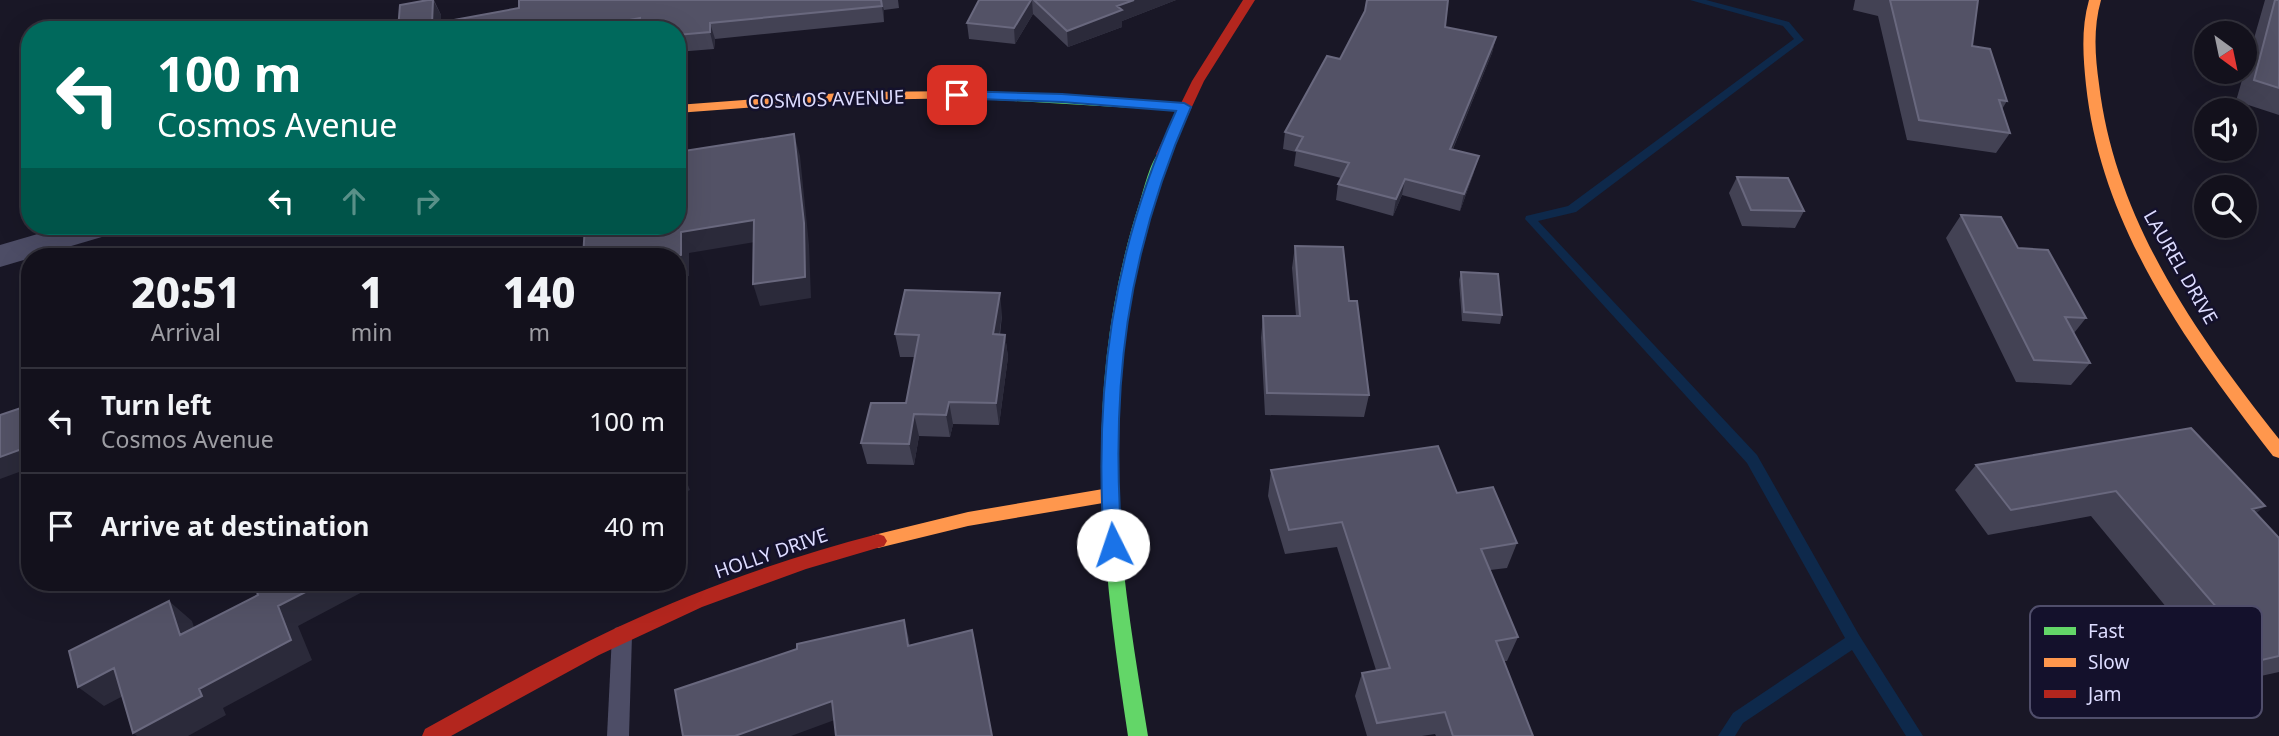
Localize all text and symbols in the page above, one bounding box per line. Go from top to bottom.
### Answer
north arrow [2194,21,2258,84]
map controls [2194,21,2257,238]
text: 100 m [157,40,302,106]
icon: left [42,49,133,140]
pin [927,65,987,125]
icon: arrive [938,76,976,114]
street label: COSMOS AVENUE [747,83,905,115]
button: sound [2194,98,2257,161]
text: Cosmos Avenue [157,103,397,146]
button: search [2194,175,2257,238]
icon: left [262,182,300,220]
icon: ahead [335,182,373,220]
icon: right [408,182,446,220]
street label: LAUREL DRIVE [2138,205,2224,329]
text: 20:51 [131,263,240,320]
text: 1 [359,263,384,320]
text: 140 [503,263,576,320]
text: Arrival [151,316,221,348]
text: min [351,316,392,348]
text: m [528,316,550,348]
text: Turn left [101,387,212,423]
icon: left [42,402,80,440]
text: 100 m [589,403,665,439]
text: Cosmos Avenue [101,423,274,455]
icon: arrive [42,507,80,545]
text: Arrive at destination [101,508,370,544]
text: 40 m [604,508,665,544]
position arrow [1076,508,1150,582]
street label: HOLLY DRIVE [711,521,831,585]
legend [2030,606,2262,718]
text: Fast [2088,618,2125,644]
text: Slow [2088,649,2129,675]
text: Jam [2086,681,2122,707]

